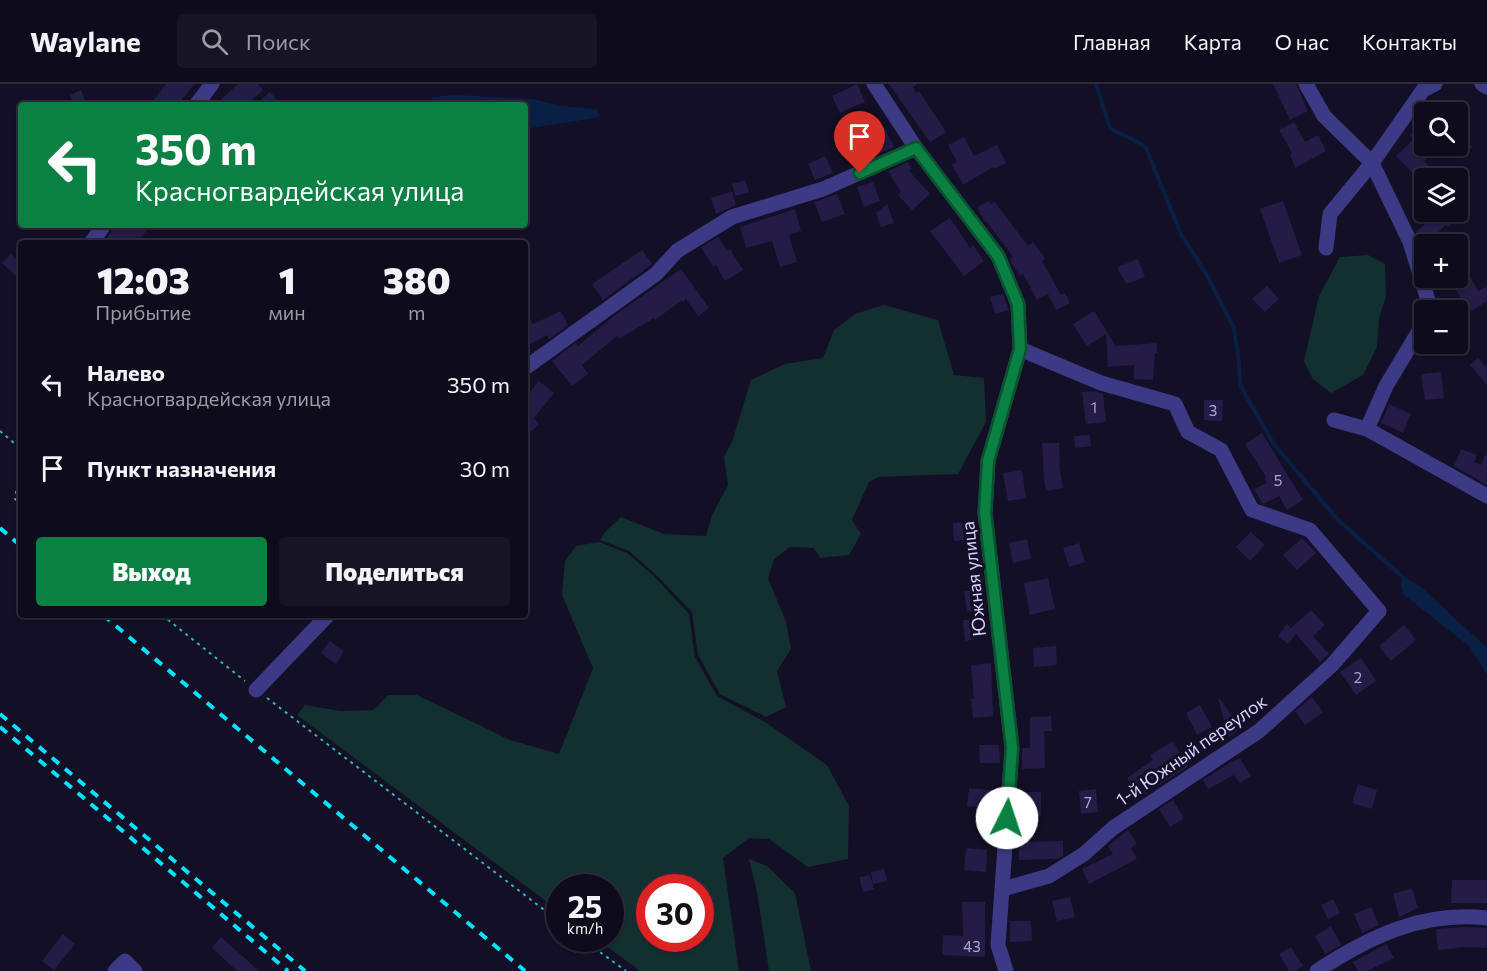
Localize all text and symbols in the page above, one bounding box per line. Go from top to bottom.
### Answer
search box [177,14,597,68]
text: Waylane [30,24,141,58]
icon: search [198,25,231,58]
text: Поиск [246,28,311,55]
text: Главная [1073,29,1151,54]
text: Карта [1184,29,1242,54]
text: О нас [1275,29,1329,54]
text: Контакты [1362,29,1457,54]
map controls [1414,102,1468,354]
button: search [1414,102,1468,156]
pin [834,111,885,173]
icon: arrive [843,120,876,153]
text: 350 m [135,122,257,174]
icon: left [36,126,114,204]
button: layers [1414,168,1468,222]
text: Красногвардейская улица [135,174,464,207]
button: + [1414,234,1468,288]
text: 12:03 [97,257,190,301]
text: 1 [279,257,296,301]
text: 380 [383,257,451,301]
text: Прибытие [95,300,191,324]
text: мин [269,300,306,324]
text: m [408,300,426,324]
button: − [1414,300,1468,354]
text: Налево [87,359,165,386]
icon: left [36,368,69,401]
text: 350 m [447,371,510,398]
text: Красногвардейская улица [87,386,331,410]
house number: 1 [1091,398,1097,416]
house number: 3 [1209,401,1217,419]
icon: arrive [36,452,69,485]
text: Пункт назначения [87,455,276,482]
text: 30 m [460,455,510,482]
house number: 5 [1274,471,1282,489]
street label: Южная улица [956,520,990,638]
button: Выход [36,537,267,606]
button: Поделиться [279,537,510,606]
house number: 2 [1354,668,1362,686]
street label: 1-й Южный переулок [1111,689,1271,810]
position arrow [975,786,1039,850]
house number: 7 [1084,793,1092,811]
speed limit sign: 30 [636,874,714,952]
text: 25 [568,887,602,924]
text: km/h [567,919,603,937]
house number: 43 [963,937,981,955]

